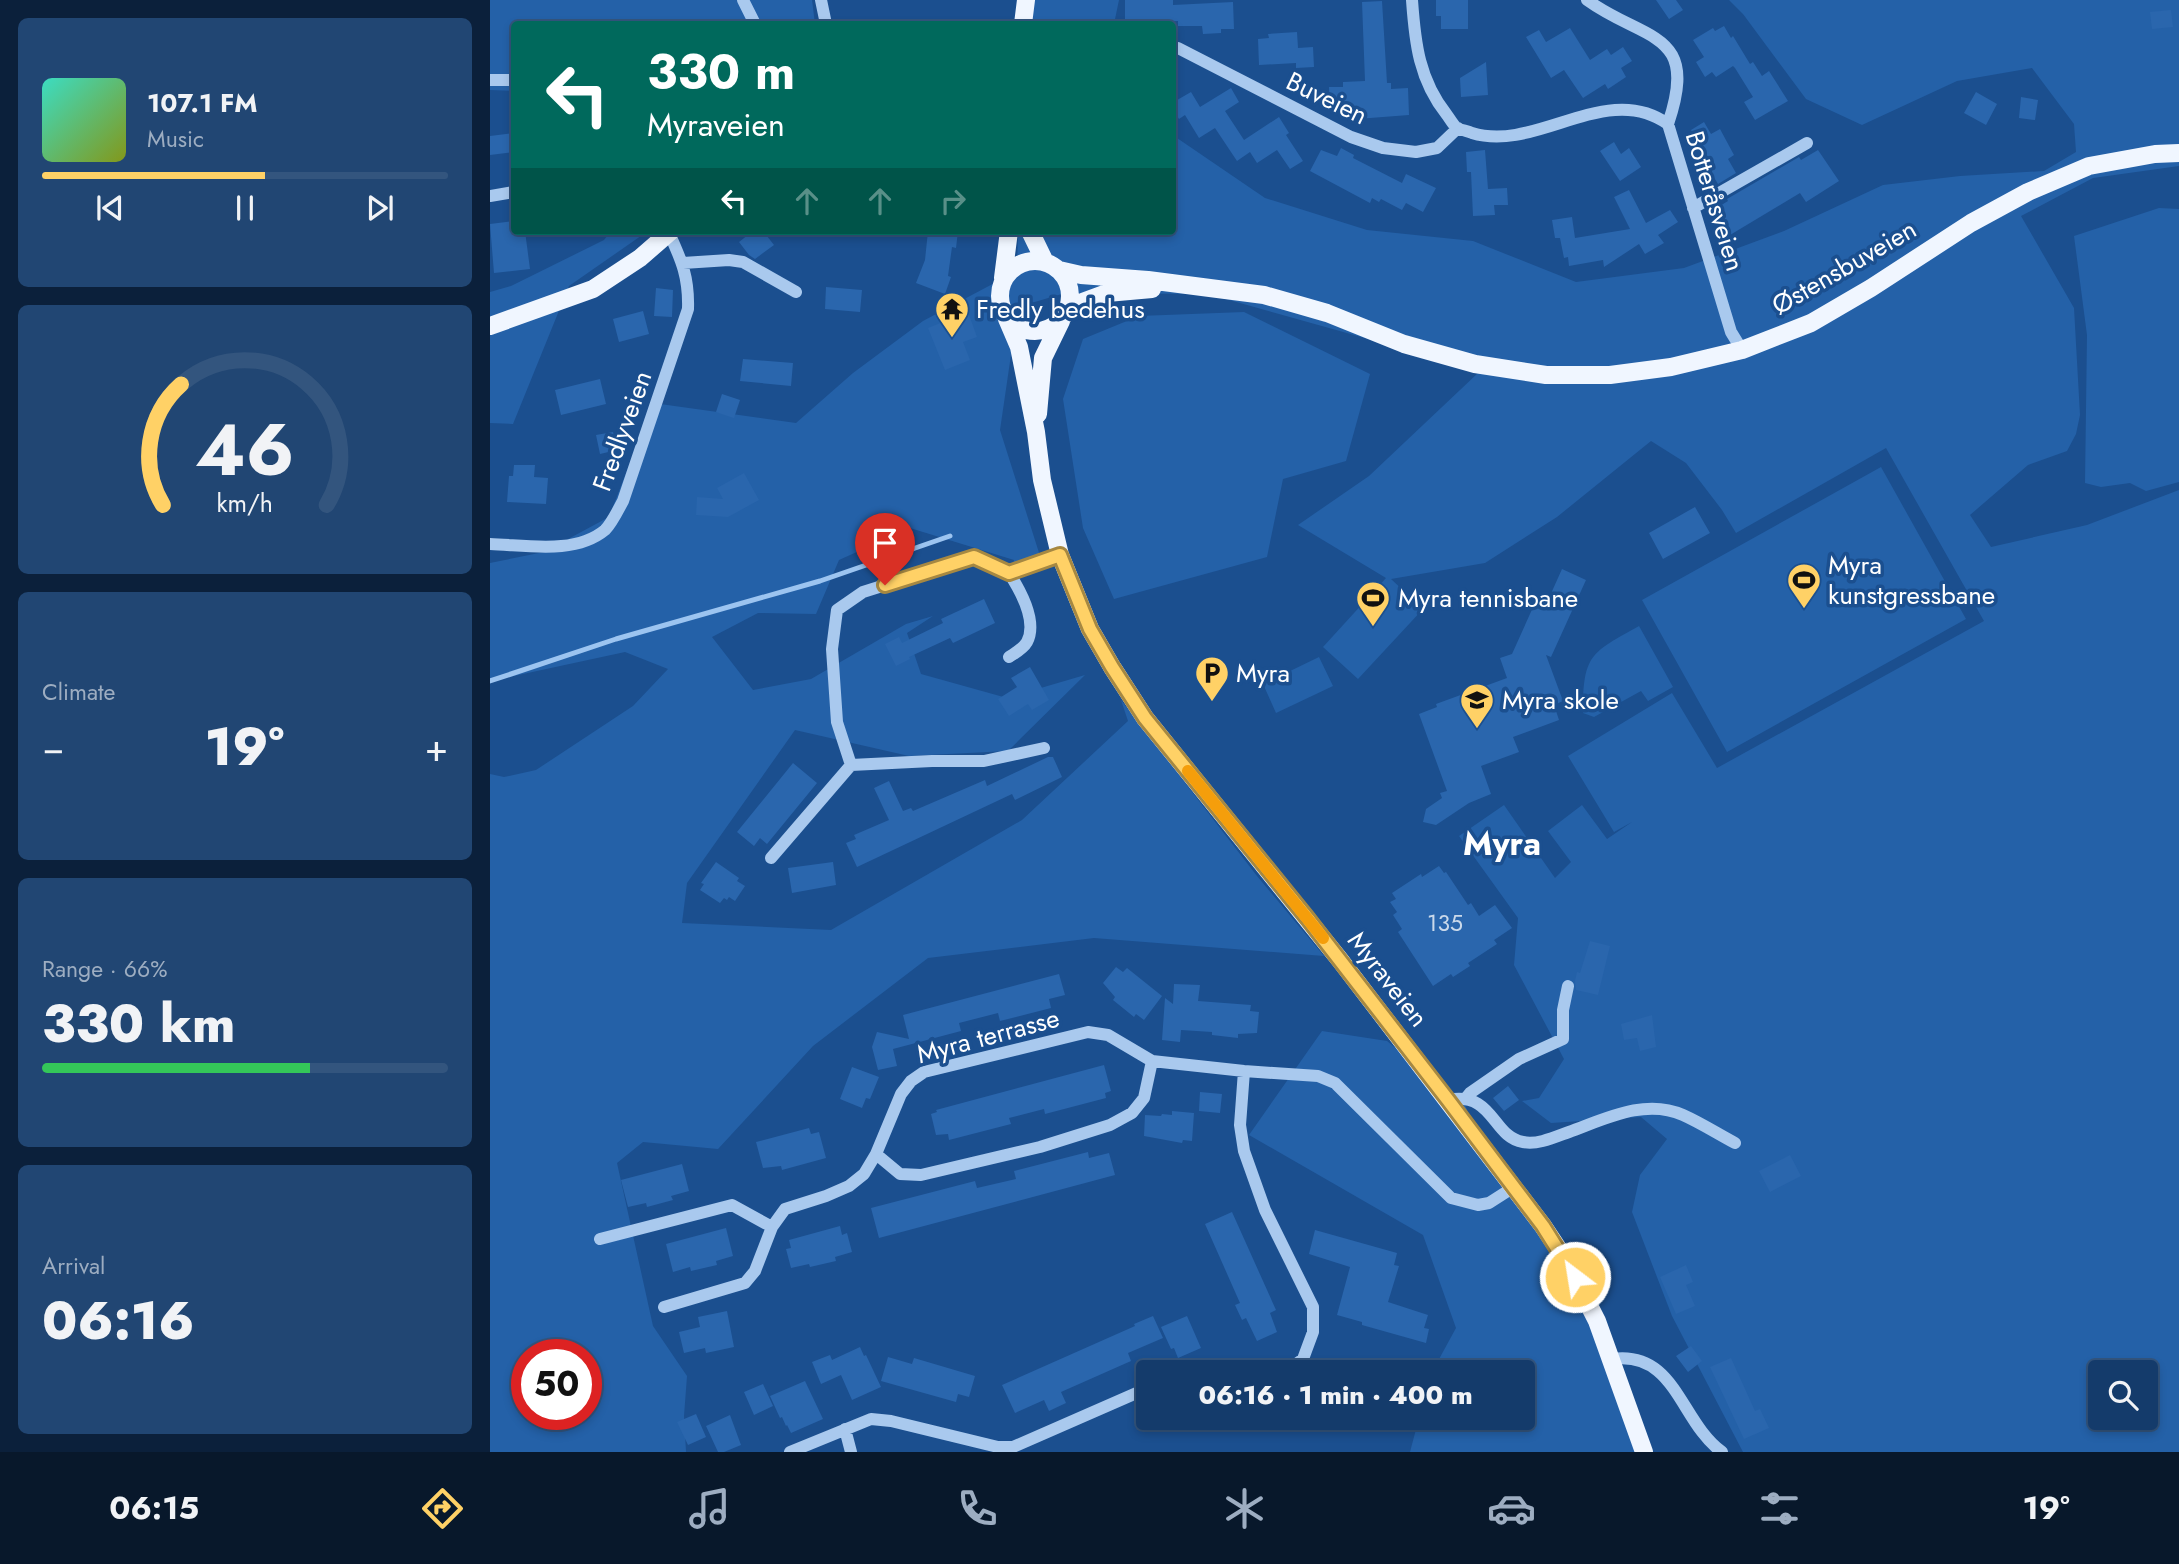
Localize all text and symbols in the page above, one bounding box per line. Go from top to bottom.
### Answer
text: 330 m [647,37,795,107]
icon: left [532,49,623,140]
street label: Buveien [1280,62,1374,134]
text: 107.1 FM [147,84,257,122]
text: Myraveien [647,102,785,148]
text: Music [147,122,204,156]
street label: Botteråsveien [1676,126,1754,276]
icon: left [715,182,753,220]
icon: ahead [788,182,826,220]
icon: ahead [861,182,899,220]
icon: right [934,182,972,220]
icon: previous [91,189,129,227]
icon: pause [226,189,264,227]
icon: next [361,189,399,227]
street label: Østensbuveien [1765,210,1923,324]
temple icon: Fredly bedehus [933,290,971,339]
place label: Fredly bedehus [976,290,1145,328]
street label: Fredlyveien [583,365,661,497]
text: 46 [195,398,295,503]
text: km/h [217,485,273,521]
pin [855,513,915,585]
icon: arrive [866,524,904,562]
place label: Myra kunstgressbane [1828,546,1995,614]
sports icon: Myra kunstgressbane [1785,561,1823,610]
sports icon: Myra tennisbane [1354,579,1392,628]
place label: Myra tennisbane [1398,579,1578,617]
parking icon: Myra [1193,654,1231,703]
place label: Myra [1236,654,1290,692]
text: Climate [42,675,115,709]
school or university icon: Myra skole [1458,681,1496,730]
place label: Myra skole [1502,681,1619,719]
text: 19° [205,709,284,785]
text: − [42,720,64,775]
text: + [425,720,448,775]
district label: Myra [1463,820,1541,867]
house number: 135 [1427,906,1463,940]
street label: Myraveien [1339,923,1437,1035]
text: Range · 66% [42,952,167,986]
text: 330 km [42,986,235,1062]
street label: Myra terrasse [913,999,1063,1073]
position arrow [1538,1240,1612,1314]
text: Arrival [42,1249,105,1283]
text: 06:16 [42,1283,194,1359]
speed limit sign: 50 [511,1339,602,1430]
map controls [2088,1360,2158,1430]
button: search [2088,1360,2158,1430]
text: 06:16 · 1 min · 400 m [1198,1376,1473,1414]
icon: directions [418,1484,467,1533]
icon: music [685,1484,734,1533]
icon: phone [953,1484,1002,1533]
icon: climate [1220,1484,1269,1533]
icon: car [1487,1484,1536,1533]
icon: filters [1755,1484,1804,1533]
text: 06:15 [109,1485,199,1531]
text: 19° [2022,1485,2070,1531]

